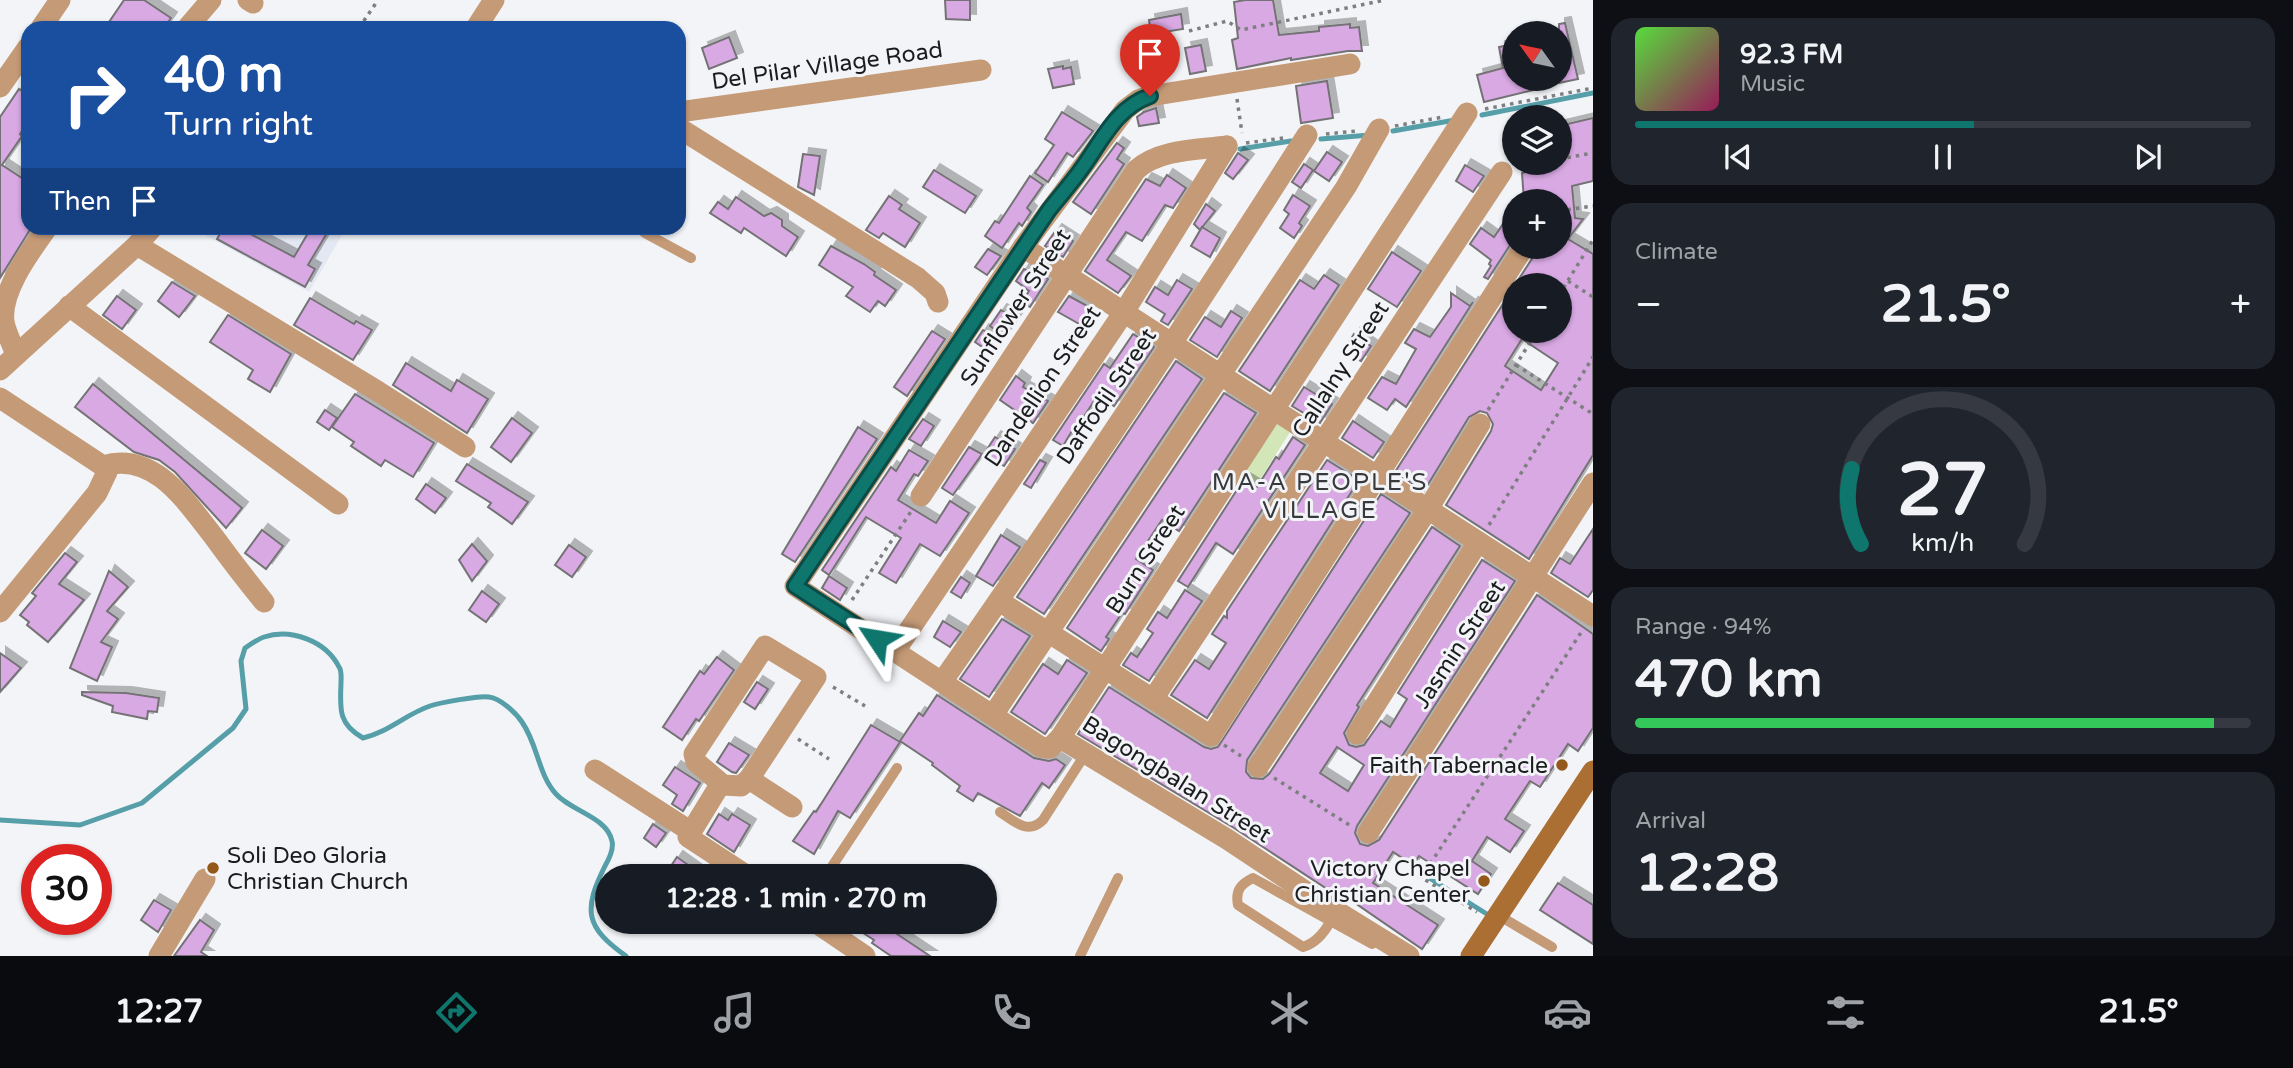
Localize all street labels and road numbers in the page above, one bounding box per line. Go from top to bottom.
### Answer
street label: Del Pilar Village Road [710,36,945,96]
street label: Sunflower Street [955,224,1077,391]
street label: Callalny Street [1286,296,1395,443]
street label: Dandellion Street [979,300,1107,472]
street label: Daffodil Street [1051,323,1163,470]
street label: Burn Street [1100,500,1192,619]
street label: Jasmin Street [1408,575,1512,714]
street label: Bagongbalan Street [1077,710,1276,850]

